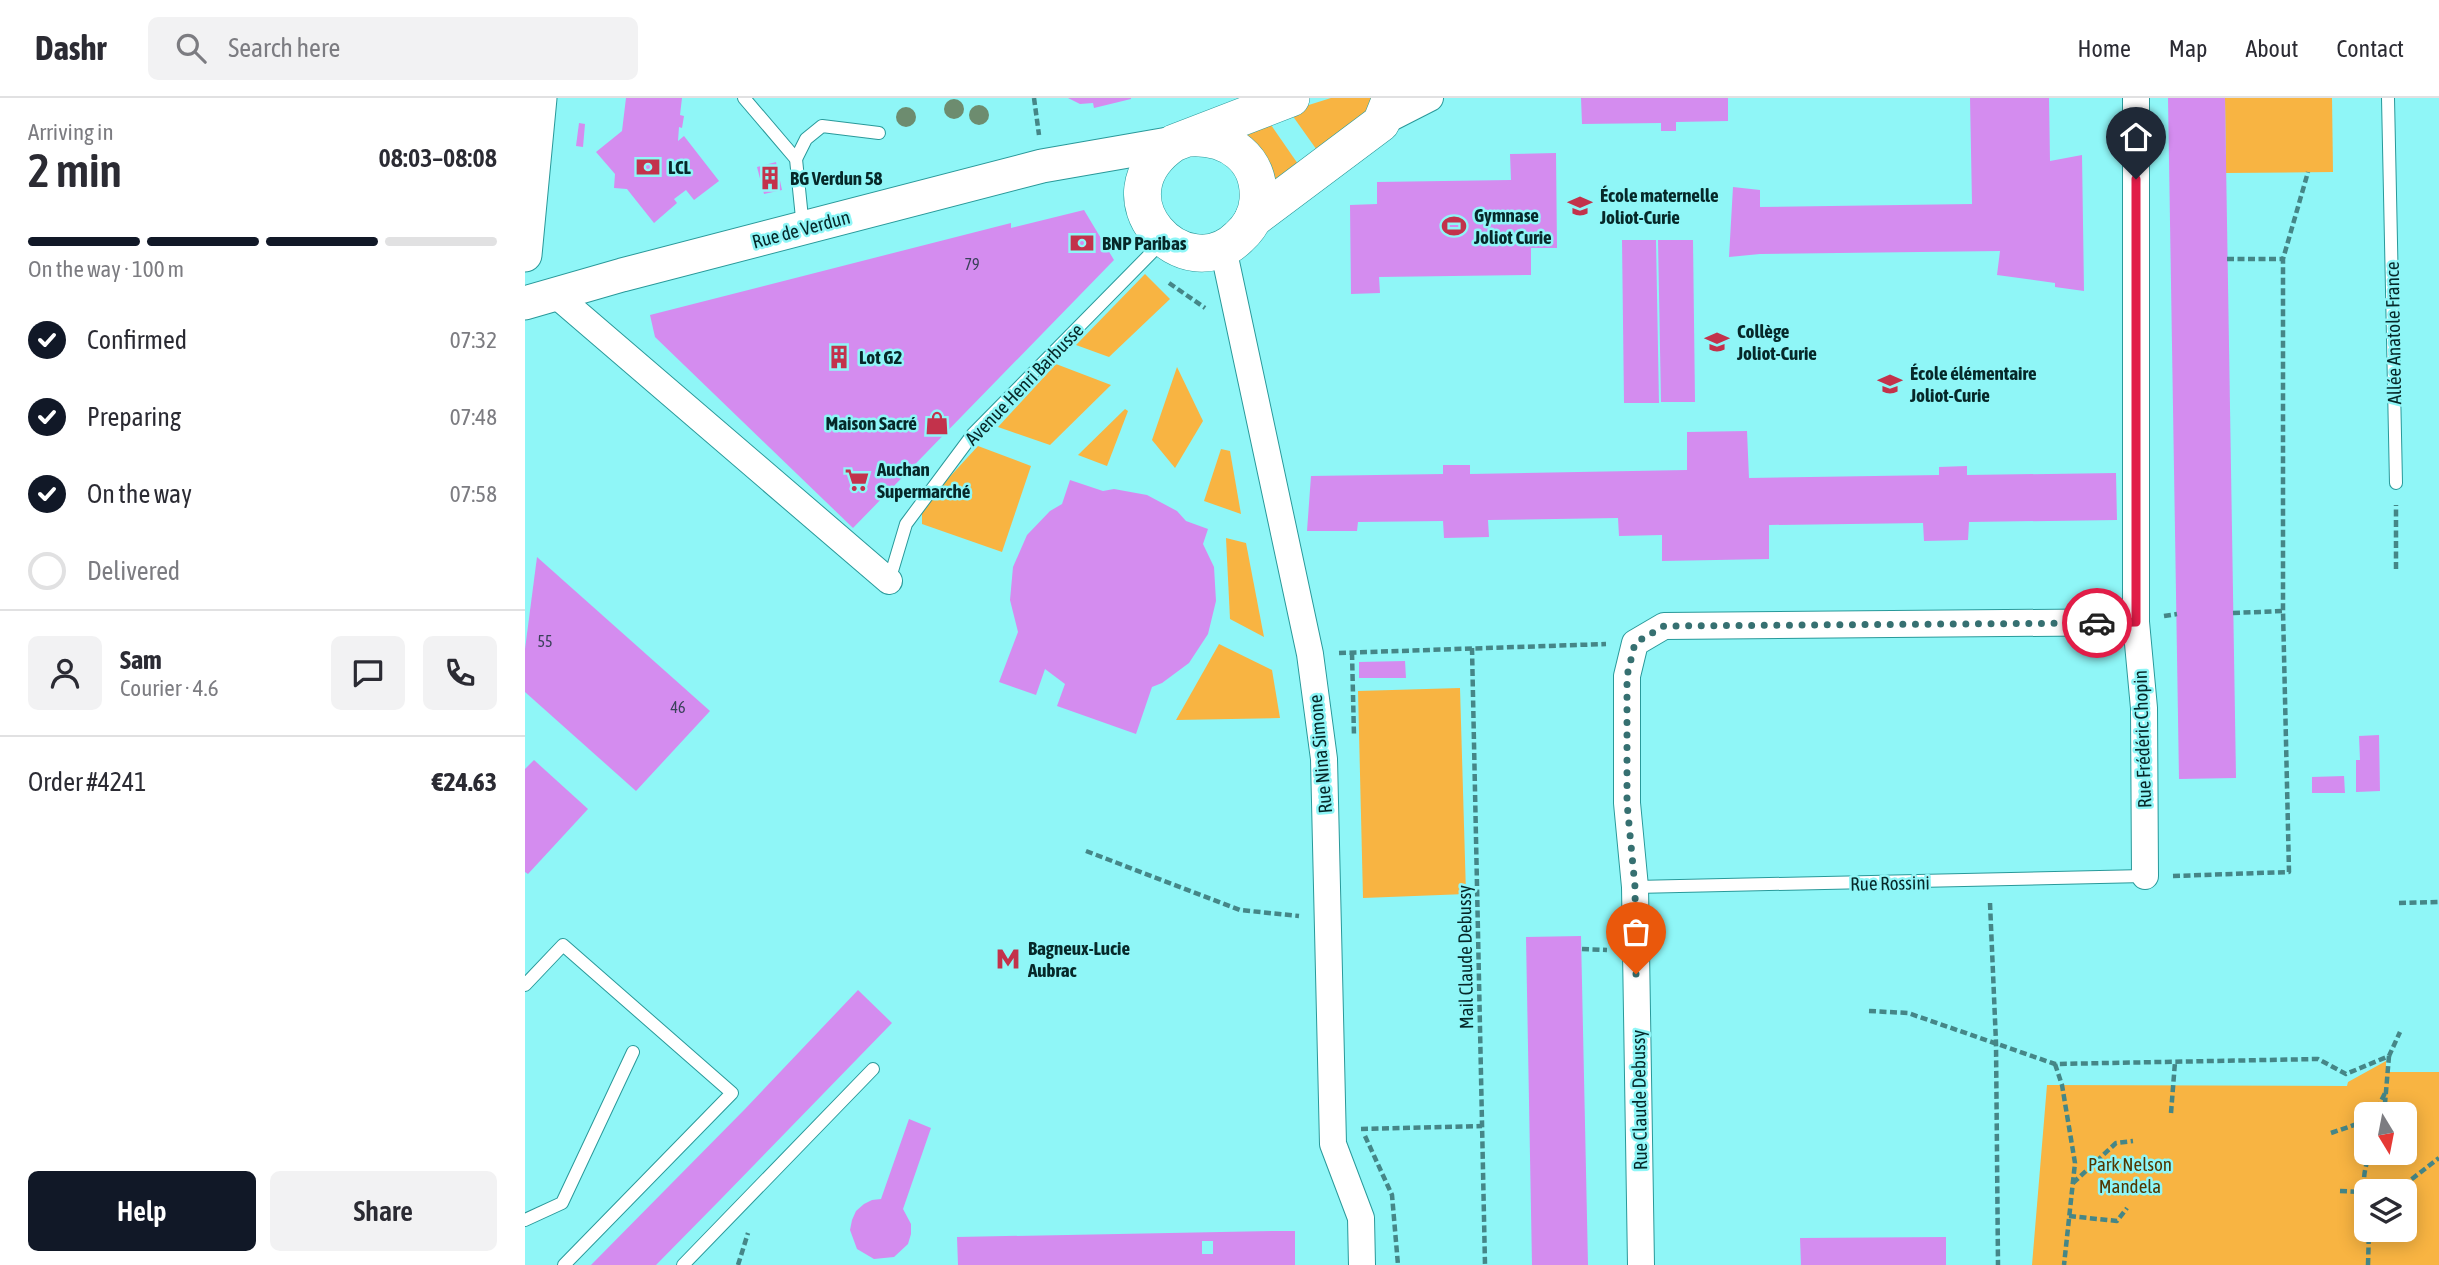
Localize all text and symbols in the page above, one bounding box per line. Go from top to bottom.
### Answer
search box [148,17,638,80]
text: Dashr [35,29,106,67]
icon: search [172,29,210,67]
text: Search here [228,33,340,63]
text: Home [2077,35,2131,62]
text: Map [2169,35,2207,62]
text: About [2245,35,2298,62]
text: Contact [2336,35,2404,62]
pin [2106,107,2166,179]
icon: home [2117,118,2155,156]
text: Arriving in [28,119,114,145]
text: 08:03–08:08 [379,143,497,173]
text: 2 min [28,144,122,197]
bank icon: LCL [634,153,662,181]
place label: LCL [668,156,692,178]
building icon: BG Verdun 58 [756,164,784,192]
place label: BG Verdun 58 [790,167,883,189]
place label: École maternelle Joliot-Curie [1599,184,1719,228]
school or university icon: École maternelle Joliot-Curie [1566,192,1594,220]
place label: Gymnase Joliot Curie [1473,204,1552,248]
street label: Rue de Verdun [750,205,852,253]
sports icon: Gymnase Joliot Curie [1440,212,1468,240]
bank icon: BNP Paribas [1068,229,1096,257]
place label: BNP Paribas [1102,232,1187,254]
house number: 79 [964,255,980,273]
text: On the way · 100 m [28,256,184,282]
street label: Allée Anatole France [2381,261,2405,405]
street label: Avenue Henri Barbusse [960,319,1088,449]
place label: Collège Joliot-Curie [1736,320,1817,364]
icon: check [28,321,66,359]
text: Confirmed [87,325,187,355]
text: 07:32 [450,327,497,353]
school or university icon: Collège Joliot-Curie [1703,328,1731,356]
building icon: Lot G2 [825,343,853,371]
place label: Lot G2 [859,346,902,368]
place label: École élémentaire Joliot-Curie [1909,362,2037,406]
school or university icon: École élémentaire Joliot-Curie [1876,370,1904,398]
icon: check [28,398,66,436]
text: Preparing [87,402,181,432]
text: 07:48 [450,404,497,430]
shop icon: Maison Sacré [923,409,951,437]
place label: Maison Sacré [826,412,917,434]
place label: Auchan Supermarché [876,458,971,502]
supermarket icon: Auchan Supermarché [843,466,871,494]
icon: check [28,475,66,513]
text: On the way [87,479,192,509]
text: 07:58 [450,481,497,507]
text: Delivered [87,556,180,586]
courier [2062,588,2132,658]
icon: car [2078,604,2116,642]
house number: 55 [537,632,553,650]
button: person [28,636,102,710]
button: chat [331,636,405,710]
button: phone [423,636,497,710]
text: Sam [120,645,162,675]
street label: Rue Frédéric Chopin [2129,670,2155,808]
text: Courier · 4.6 [120,675,219,701]
street label: Rue Nina Simone [1304,694,1336,814]
house number: 46 [670,698,686,716]
text: Order #4241 [28,767,147,797]
text: €24.63 [432,767,497,797]
street label: Rue Rossini [1850,871,1930,895]
street label: Mail Claude Debussy [1453,885,1477,1029]
pin [1606,902,1666,974]
icon: bag [1617,913,1655,951]
place label: Bagneux-Lucie Aubrac [1027,937,1130,981]
metro station icon: Bagneux-Lucie Aubrac [994,945,1022,973]
street label: Rue Claude Debussy [1627,1029,1651,1170]
north arrow [2354,1102,2417,1166]
map controls [2354,1102,2417,1242]
park label: Park Nelson Mandela [2088,1153,2172,1197]
button: Help [28,1171,256,1251]
button: Share [270,1171,497,1251]
button: layers [2354,1179,2417,1242]

